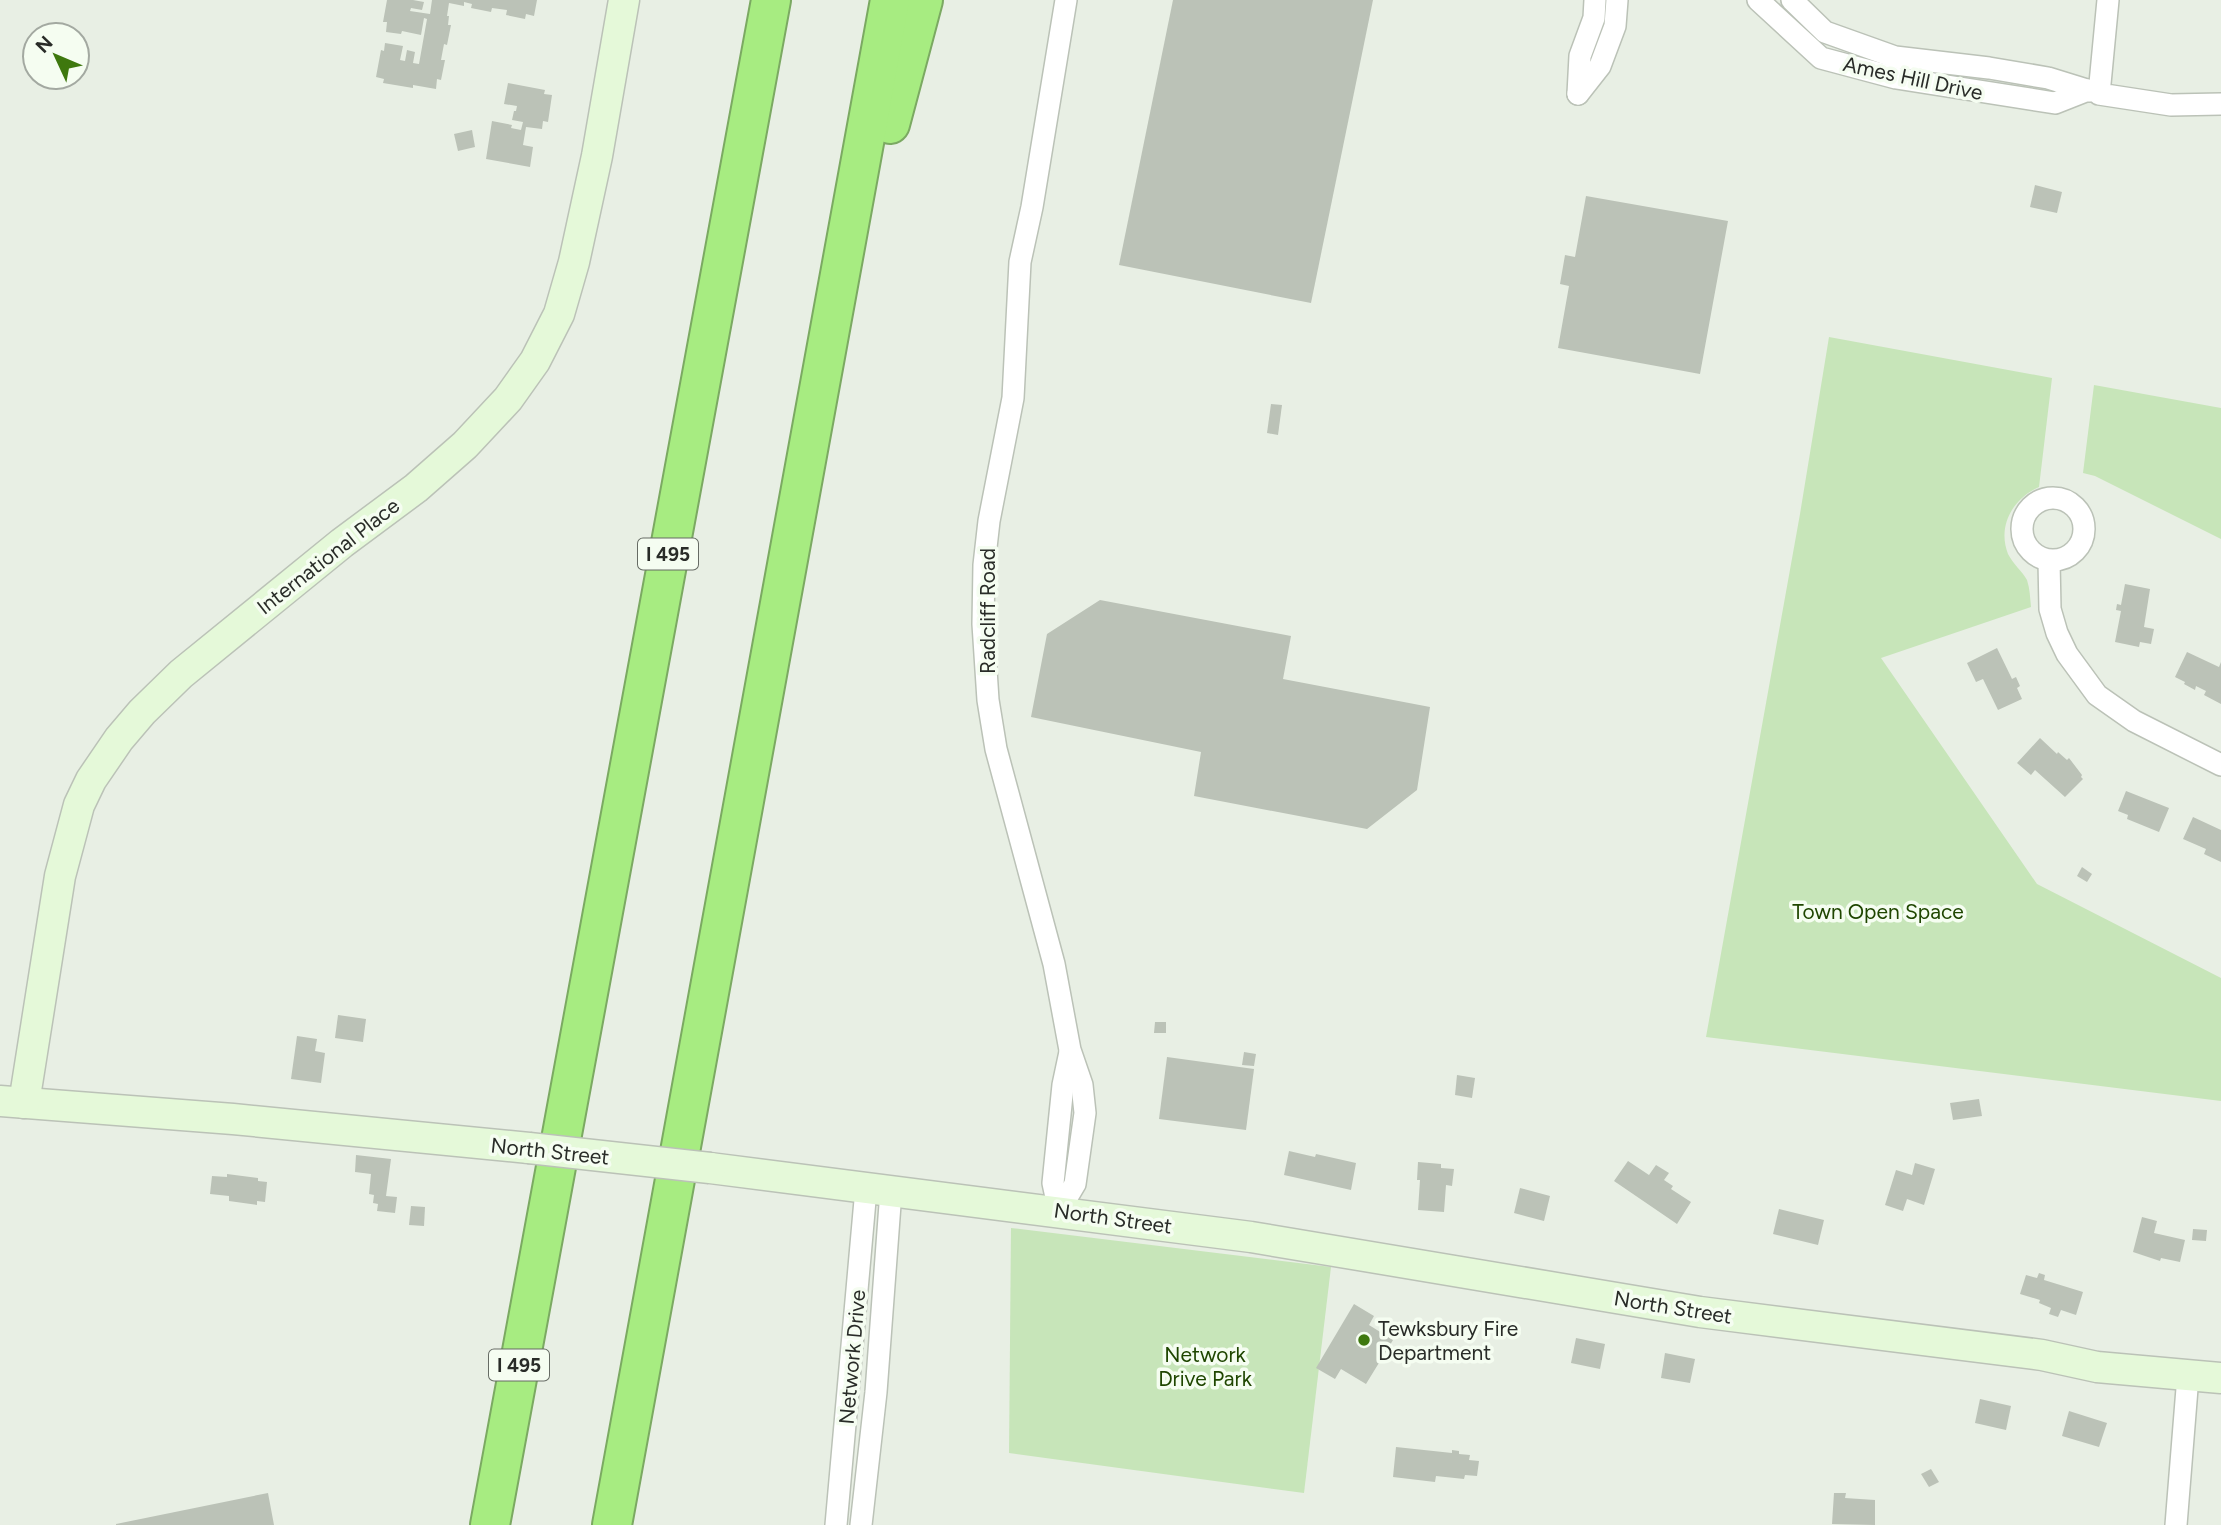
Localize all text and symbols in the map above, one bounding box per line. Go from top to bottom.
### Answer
north arrow [21,21,91,91]
text: N [31,31,58,58]
street label: Ames Hill Drive [1841,51,1985,105]
street label: International Place [252,493,404,619]
road number: I 495 [638,538,698,569]
street label: Radcliff Road [975,548,1000,674]
park label: Town Open Space [1792,899,1964,924]
street label: North Street [489,1132,611,1170]
street label: North Street [1052,1197,1174,1239]
street label: North Street [1612,1285,1734,1329]
street label: Network Drive [834,1289,870,1425]
place label: Tewksbury Fire Department [1378,1316,1518,1365]
marker: Tewksbury Fire Department [1356,1332,1372,1348]
park label: Network Drive Park [1158,1342,1253,1391]
road number: I 495 [489,1350,549,1380]

